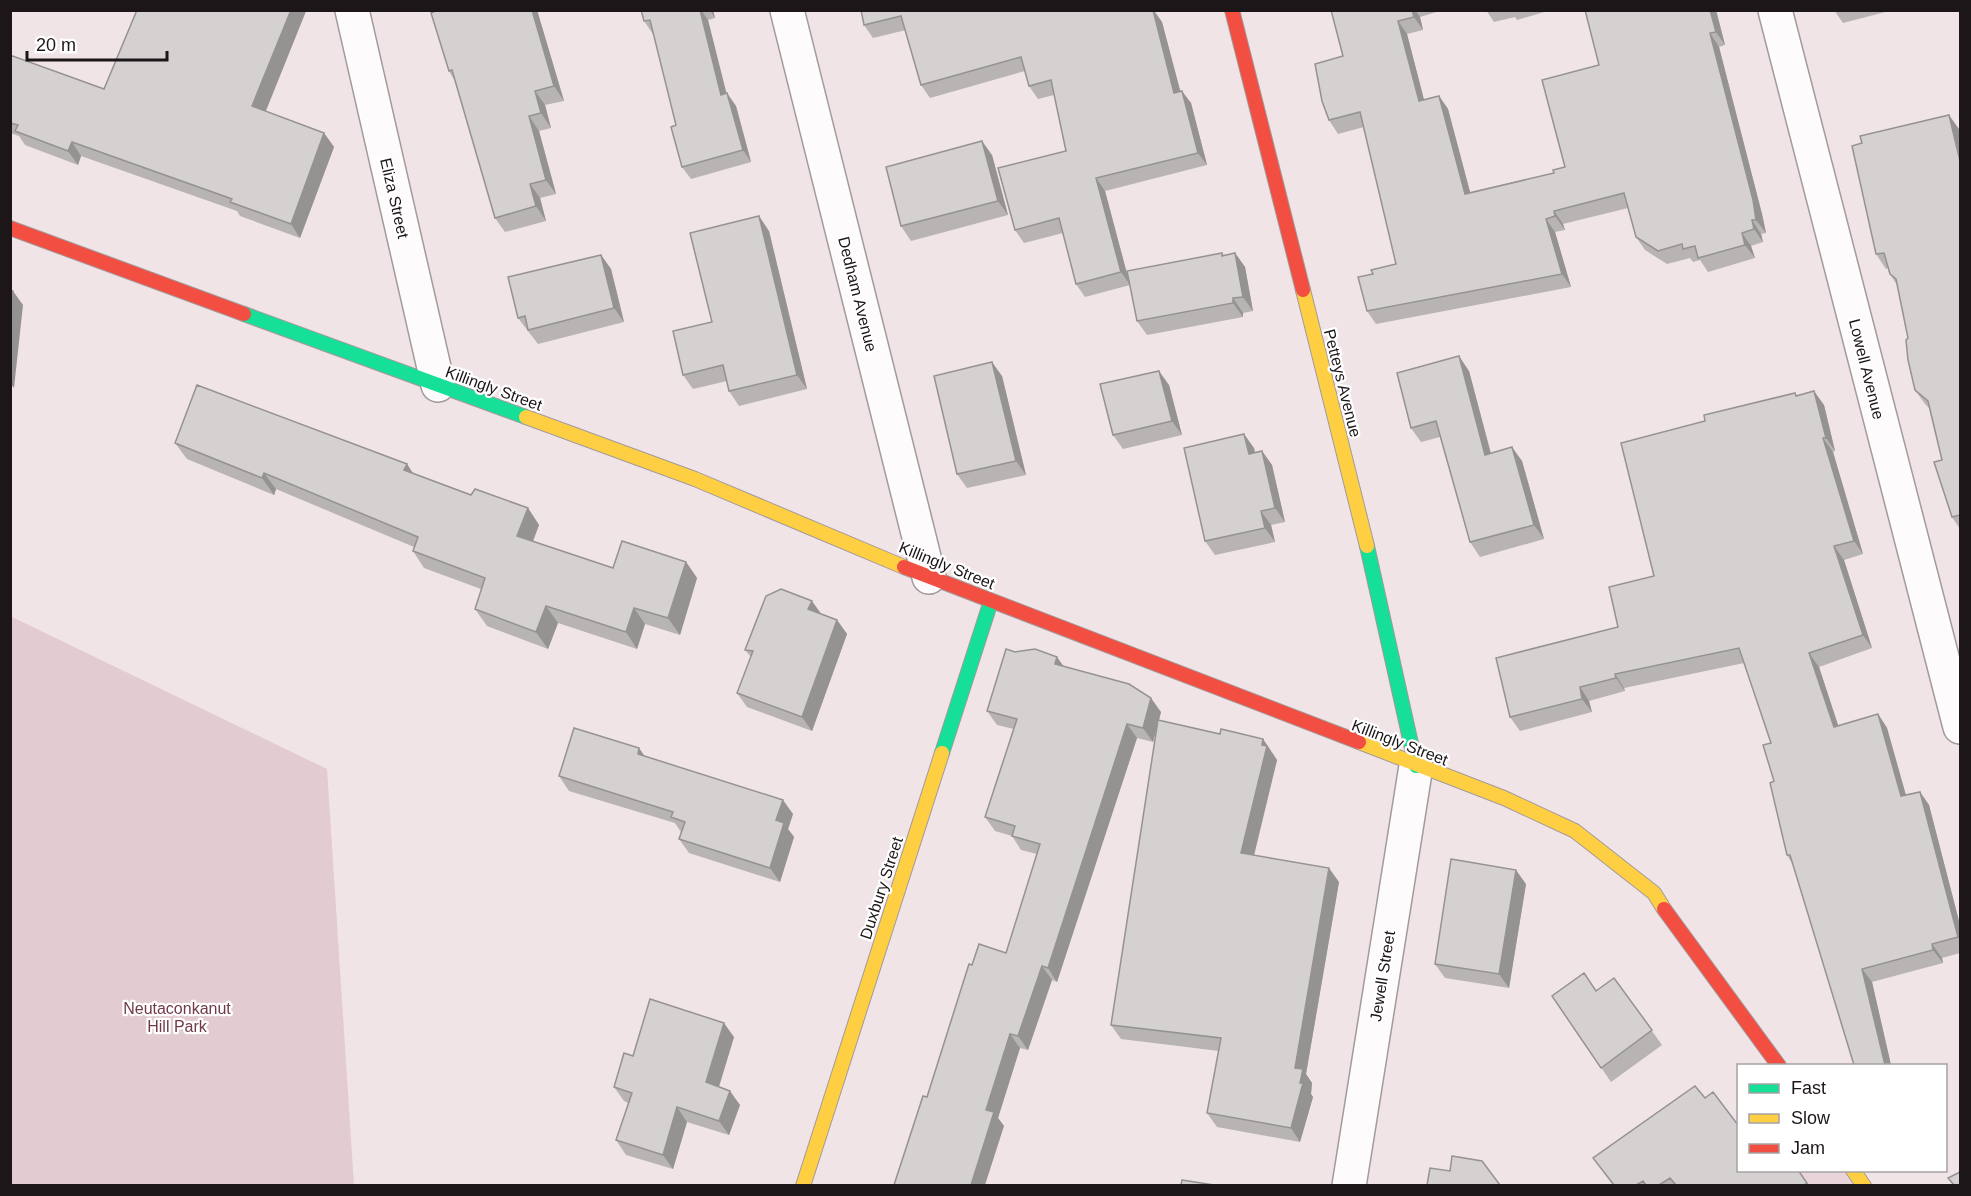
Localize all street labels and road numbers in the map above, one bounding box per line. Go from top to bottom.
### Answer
street label: Eliza Street [377,156,412,240]
street label: Dedham Avenue [835,235,880,354]
street label: Lowell Avenue [1846,317,1887,421]
street label: Petteys Avenue [1321,327,1364,439]
street label: Killingly Street [443,363,545,414]
street label: Killingly Street [897,539,998,593]
street label: Killingly Street [1349,716,1451,769]
street label: Duxbury Street [857,834,906,942]
street label: Jewell Street [1367,929,1398,1023]

